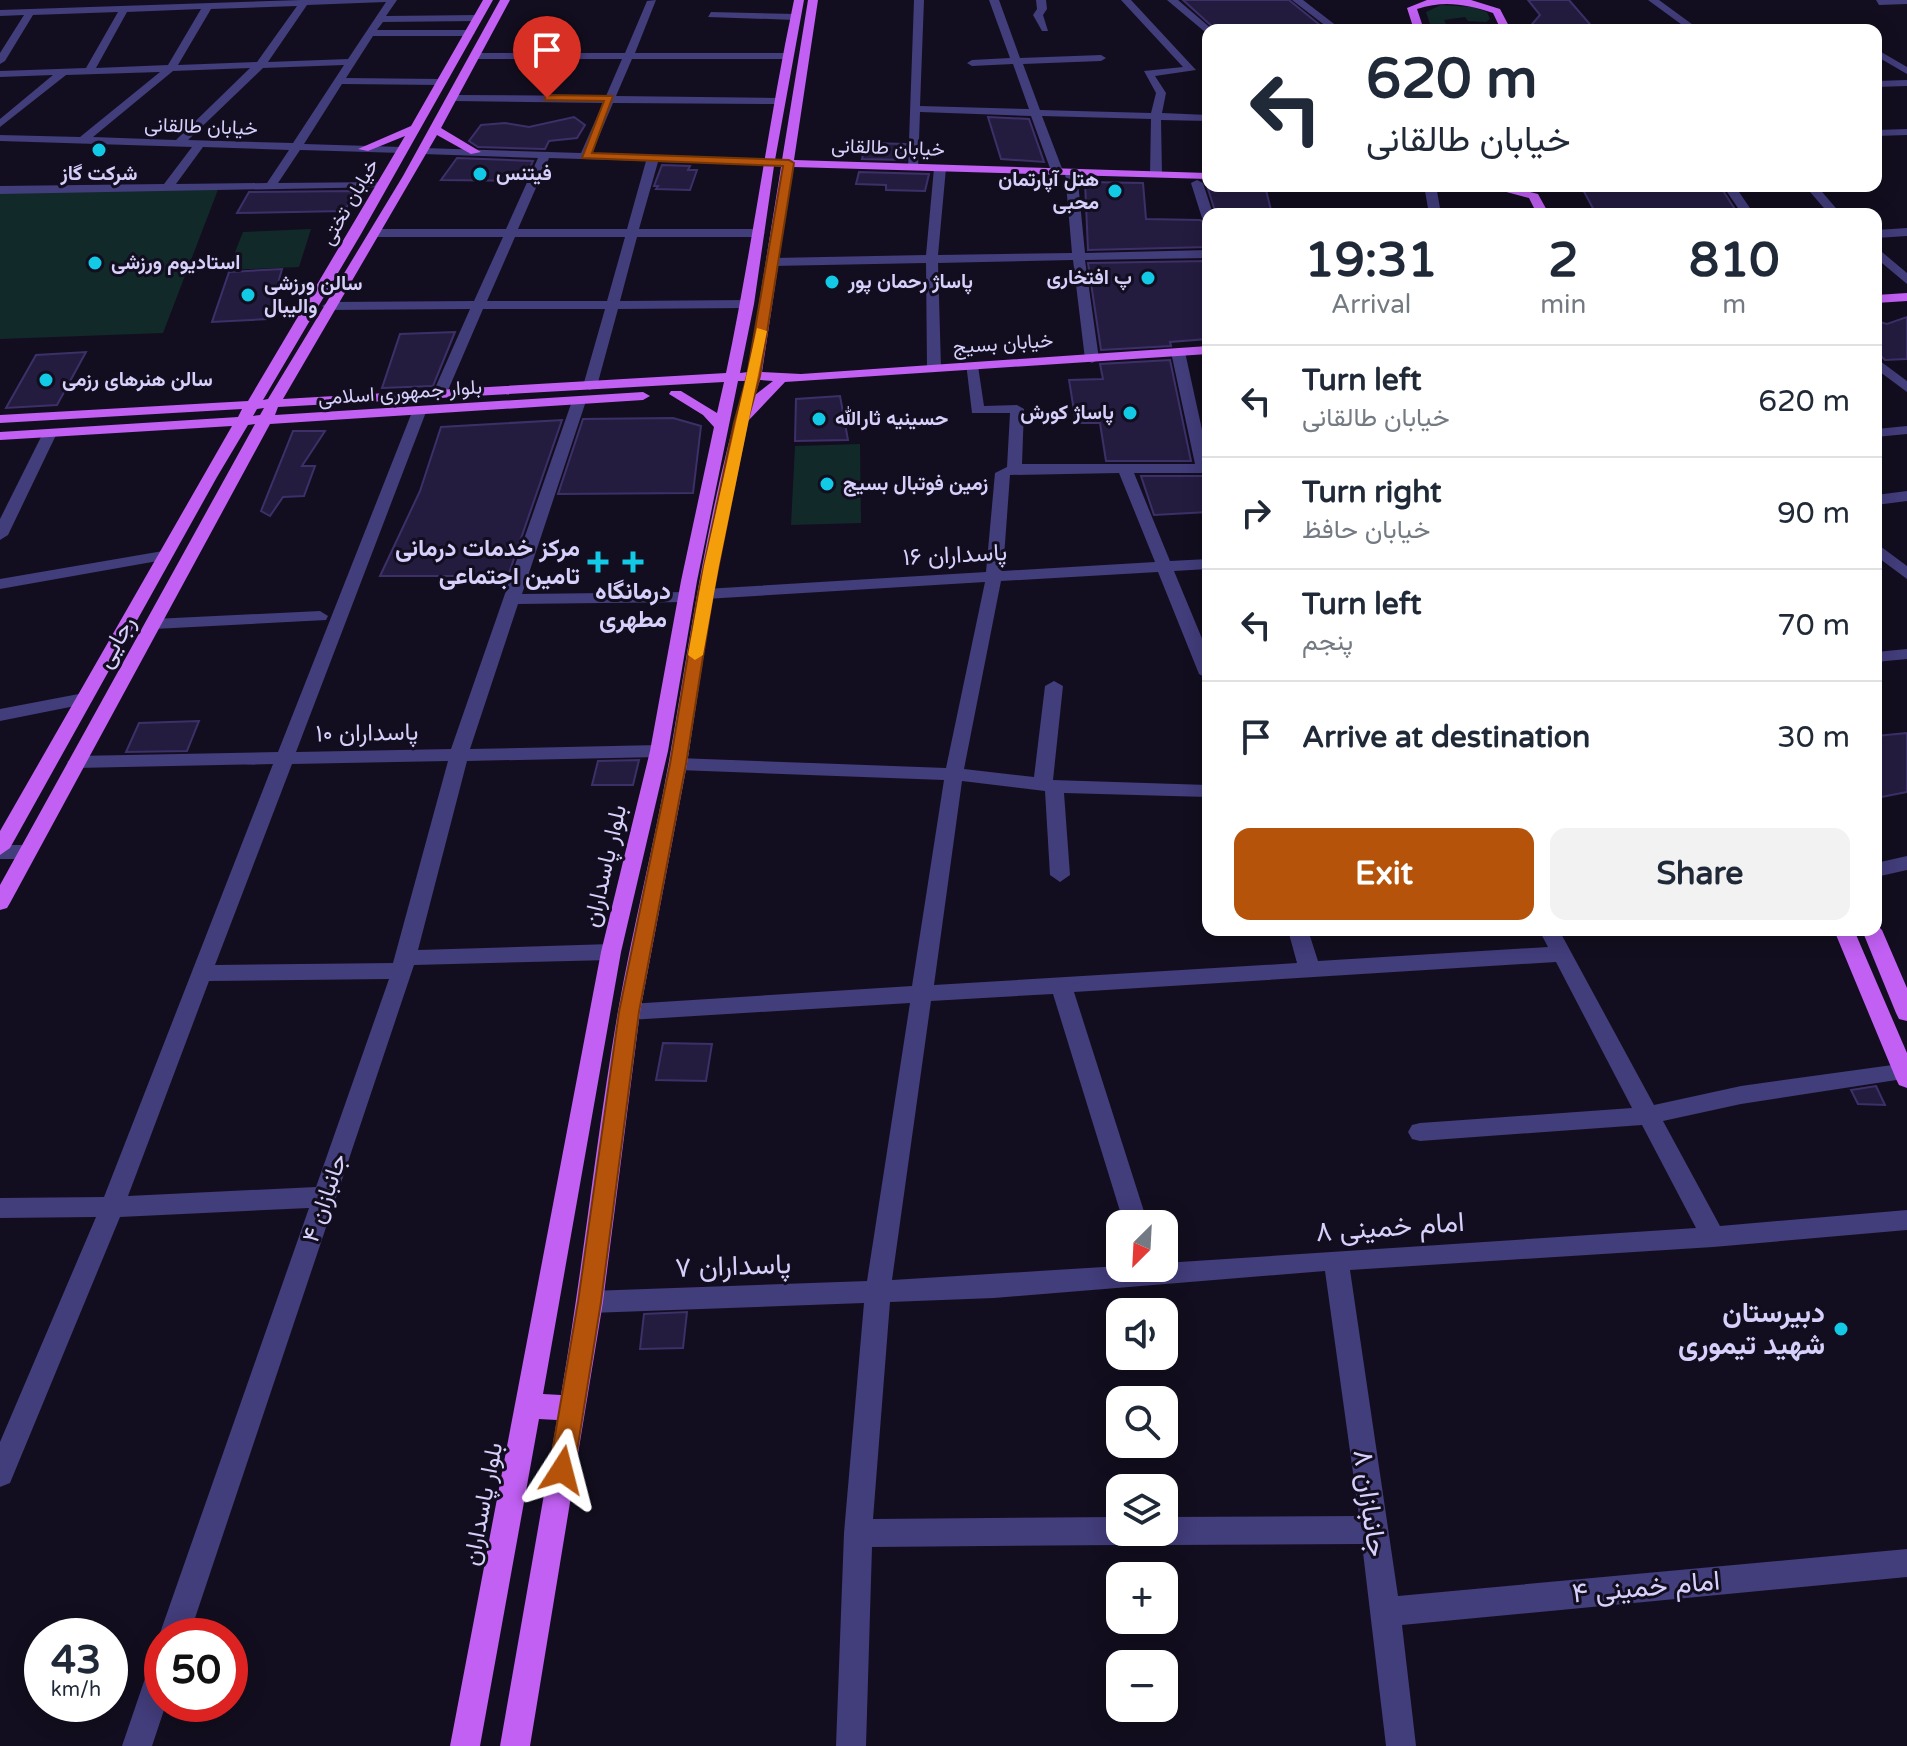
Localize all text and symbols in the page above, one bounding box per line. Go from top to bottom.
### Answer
pin [513,16,581,98]
icon: arrive [525,28,569,72]
text: 620 m [1366,46,1537,113]
icon: left [1234,56,1338,160]
street label: خیابان طالقانی [144,113,258,141]
text: خیابان طالقانی [1366,118,1571,161]
street label: خیابان طالقانی [831,134,945,162]
marker: شرکت گاز [90,141,108,159]
street label: خیابان تختی [316,155,384,249]
place label: شرکت گاز [60,162,137,186]
place label: فیتنس [496,162,552,186]
marker: فیتنس [471,165,489,183]
place label: هتل آپارتمان محبی [998,168,1099,215]
marker: هتل آپارتمان محبی [1106,182,1124,200]
text: 19:31 [1305,232,1438,290]
text: 2 [1548,232,1578,290]
text: 810 [1689,232,1779,290]
place label: استادیوم ورزشی [111,251,240,275]
marker: استادیوم ورزشی [86,254,104,272]
place label: پ افتخاری [1046,266,1132,291]
marker: پ افتخاری [1139,269,1157,287]
place label: پاساژ رحمان پور [847,270,973,295]
place label: سالن ورزشی والیبال [264,272,362,319]
marker: پاساژ رحمان پور [823,273,841,291]
marker: سالن ورزشی والیبال [239,286,257,304]
text: Arrival [1331,289,1411,320]
text: min [1540,289,1586,320]
text: m [1722,289,1746,320]
street label: خیابان بسیج [952,329,1054,360]
text: Turn left [1302,362,1421,399]
place label: سالن هنرهای رزمی [62,368,213,392]
marker: سالن هنرهای رزمی [37,371,55,389]
street label: بلوار جمهوری اسلامی [317,375,483,411]
icon: left [1234,379,1278,423]
text: 620 m [1758,383,1850,420]
place label: پاساژ کورش [1020,401,1114,426]
text: خیابان طالقانی [1302,402,1450,433]
marker: پاساژ کورش [1121,404,1139,422]
place label: حسینیه ثارالله [835,406,948,431]
marker: حسینیه ثارالله [810,410,828,428]
place label: زمین فوتبال بسیج [843,472,988,497]
text: Turn right [1302,474,1442,511]
marker: زمین فوتبال بسیج [818,475,836,493]
icon: right [1234,491,1278,535]
text: 90 m [1777,495,1850,532]
text: خیابان حافظ [1302,514,1430,545]
place label: مرکز خدمات درمانی تامین اجتماعی [395,534,580,591]
street label: پاسداران ۱۶ [902,538,1008,573]
marker: مرکز خدمات درمانی تامین اجتماعی [587,551,609,573]
marker: درمانگاه مطهری [622,551,644,573]
place label: درمانگاه مطهری [595,577,671,634]
text: Turn left [1302,586,1421,623]
icon: left [1234,603,1278,647]
text: 70 m [1777,607,1850,644]
street label: رجایی [90,611,142,673]
text: پنجم [1302,626,1353,657]
icon: arrive [1234,715,1278,759]
street label: پاسداران ۱۰ [315,718,419,749]
text: Arrive at destination [1302,719,1590,756]
text: 30 m [1777,719,1850,756]
street label: بلوار پاسداران [577,802,634,930]
button: Exit [1234,828,1534,920]
button: Share [1550,828,1850,920]
street label: جانبازان ۴ [296,1150,354,1246]
street label: امام خمینی ۸ [1314,1205,1466,1250]
north arrow [1106,1210,1178,1282]
map controls [1106,1210,1178,1722]
street label: پاسداران ۷ [674,1247,792,1286]
place label: دبیرستان شهید تیموری [1678,1296,1825,1362]
button: sound [1106,1298,1178,1370]
marker: دبیرستان شهید تیموری [1832,1320,1850,1338]
button: search [1106,1386,1178,1458]
position arrow [520,1428,604,1512]
street label: بلوار پاسداران [457,1440,510,1568]
street label: جانبازان ۸ [1346,1447,1394,1559]
button: layers [1106,1474,1178,1546]
button: + [1106,1562,1178,1634]
street label: امام خمینی ۴ [1571,1564,1722,1611]
speed limit sign: 50 [144,1618,248,1722]
text: 43 [51,1636,101,1684]
button: − [1106,1650,1178,1722]
text: km/h [51,1678,101,1702]

